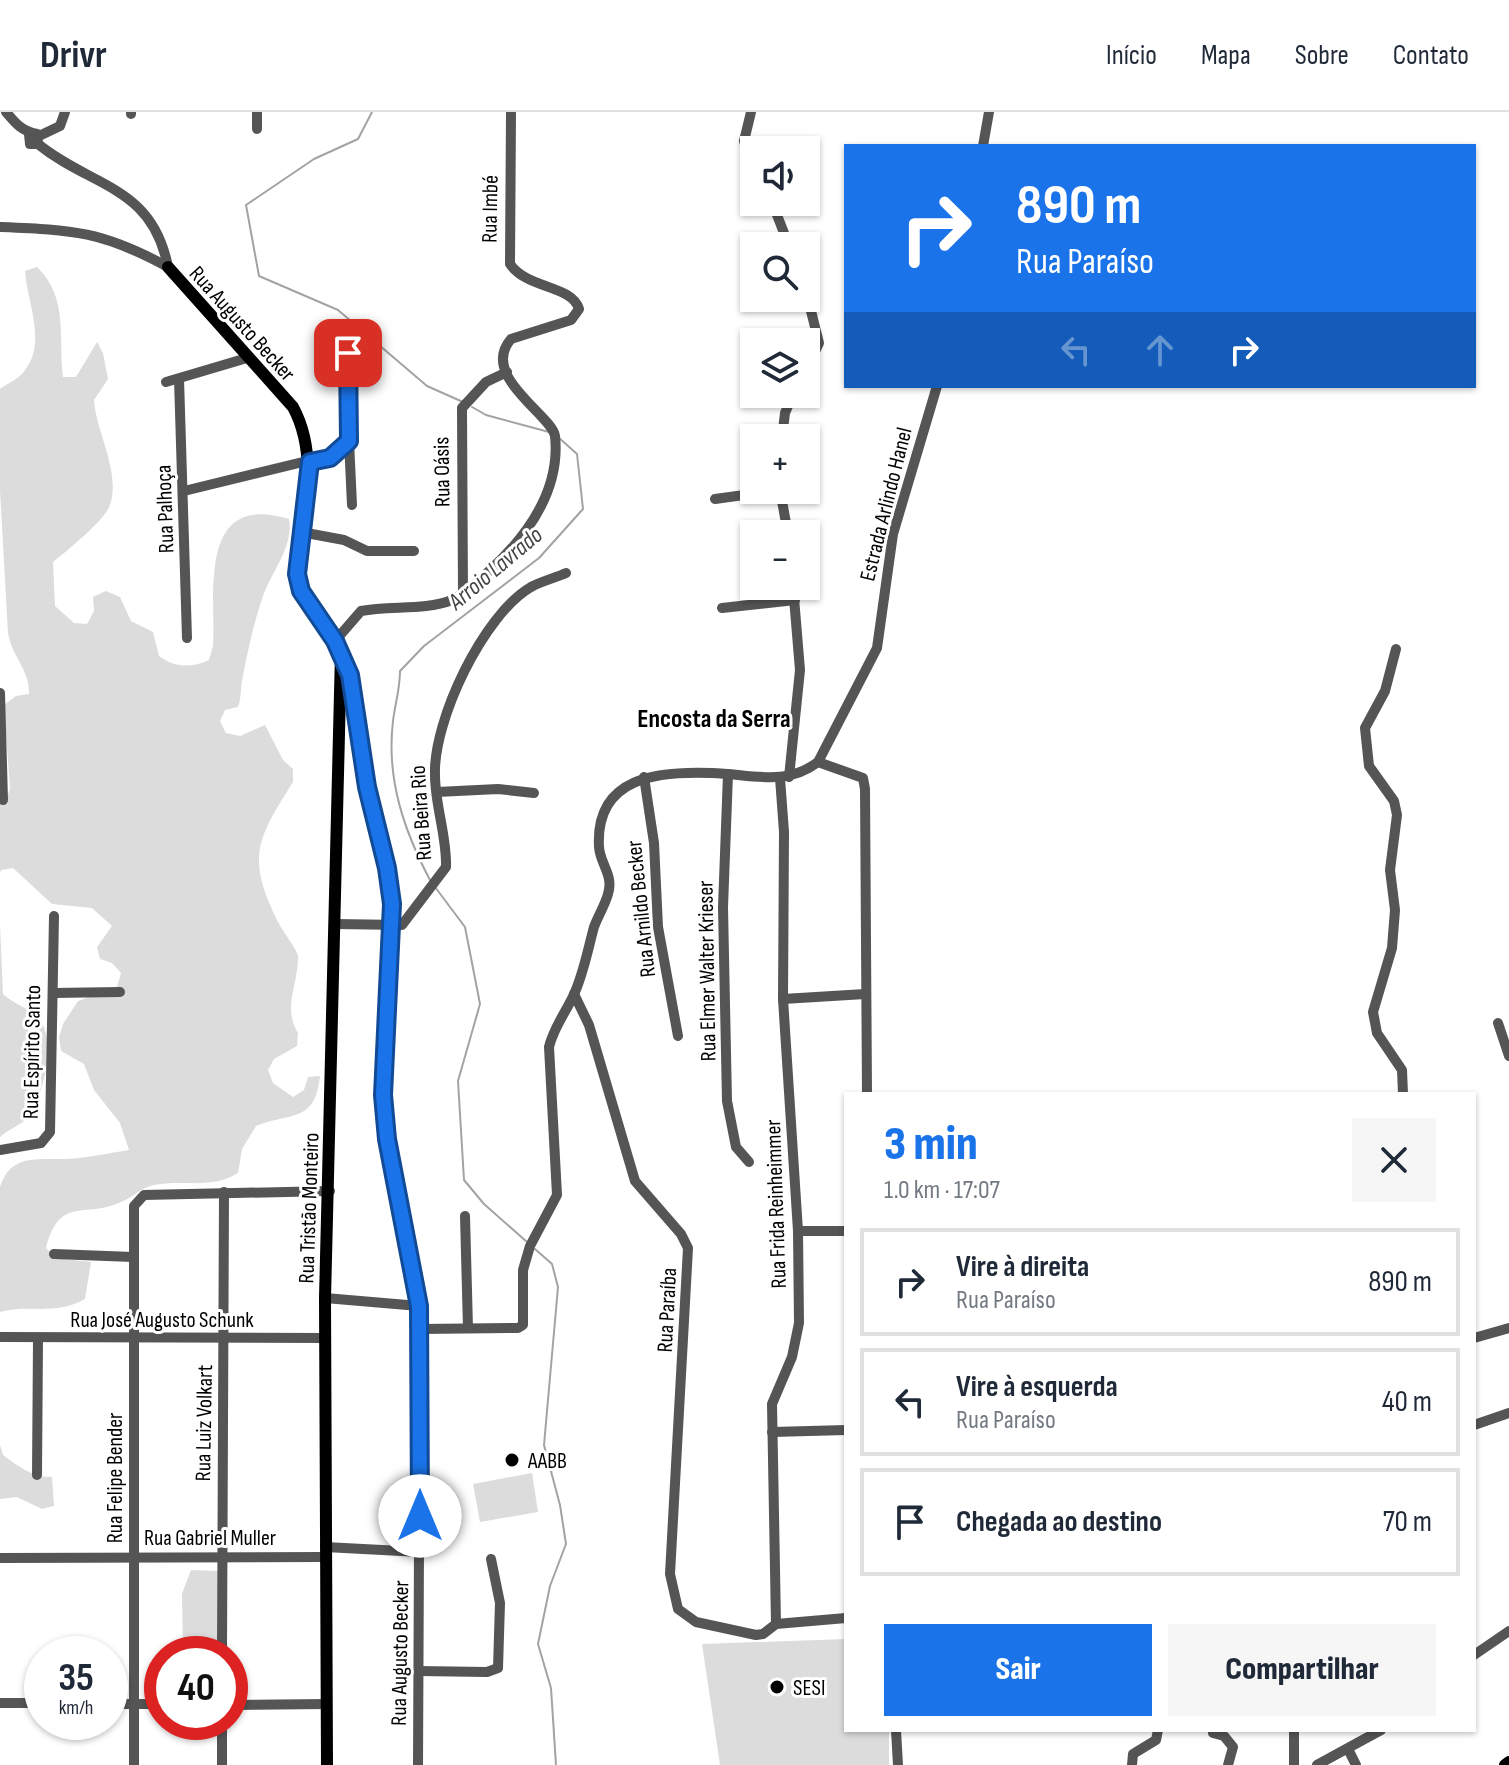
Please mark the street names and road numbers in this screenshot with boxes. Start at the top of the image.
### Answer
street label: Rua Imbé [476,175,505,243]
street label: Rua Augusto Becker [183,261,301,387]
street label: Estrada Arlindo Hanel [854,425,919,584]
street label: Rua Oásis [428,436,457,507]
street label: Rua Palhoça [150,464,181,554]
street label: Rua Beira Rio [405,764,438,861]
street label: Rua Arnildo Becker [621,839,662,979]
street label: Rua Elmer Walter Krieser [692,880,723,1062]
street label: Rua Espírito Santo [18,985,47,1119]
street label: Rua Frida Reinheimmer [760,1119,793,1289]
street label: Rua Tristão Monteiro [293,1132,326,1284]
street label: Rua Paraíba [652,1267,683,1353]
street label: Rua José Augusto Schunk [70,1307,254,1334]
street label: Rua Luiz Volkart [190,1364,219,1482]
street label: Rua Felipe Bender [102,1413,129,1543]
street label: Rua Gabriel Muller [144,1525,276,1552]
street label: Rua Augusto Becker [386,1580,415,1726]

